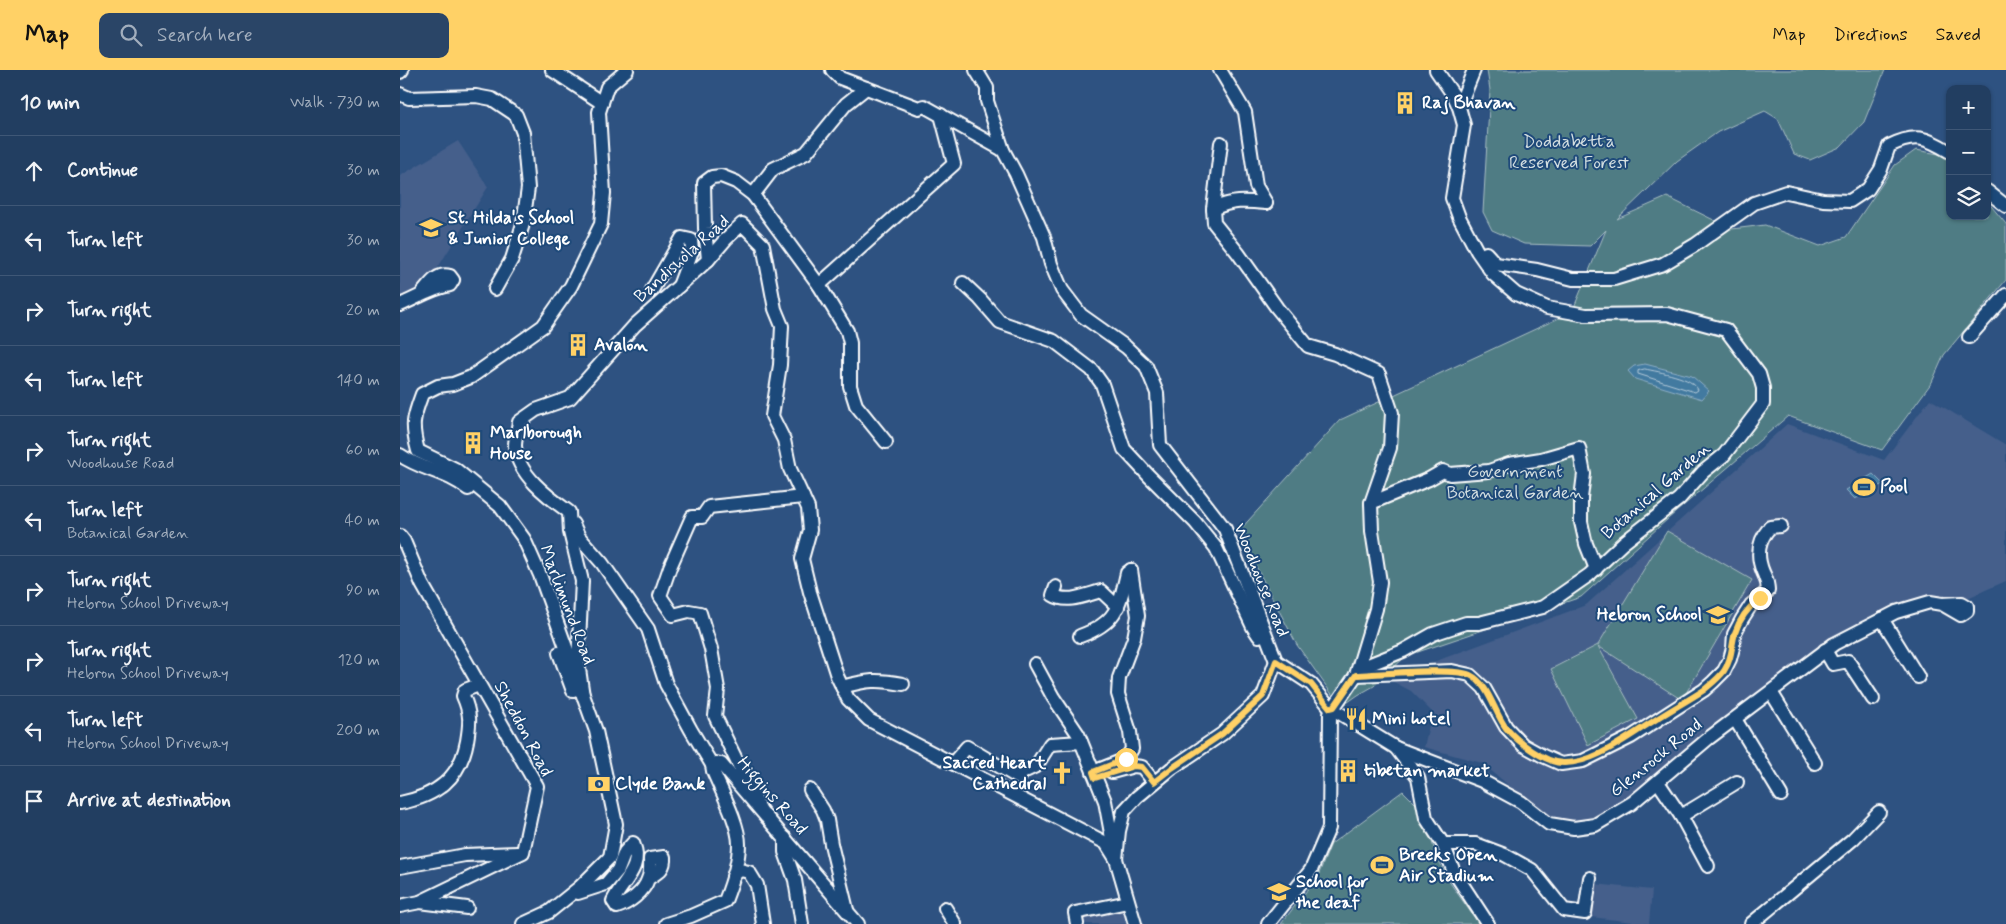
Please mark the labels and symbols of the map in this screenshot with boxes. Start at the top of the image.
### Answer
building icon: Raj Bhavan [1392,90,1418,116]
place label: Raj Bhavan [1422,91,1516,115]
park label: Doddabetta Reserved Forest [1509,130,1630,175]
place label: St. Hilda's School & Junior College [448,206,574,251]
street label: Bandishola Road [629,210,735,308]
school or university icon: St. Hilda's School & Junior College [418,215,444,241]
building icon: Avalon [565,332,591,358]
place label: Avalon [594,333,649,357]
place label: Marlborough House [490,421,582,466]
building icon: Marlborough House [460,430,486,456]
street label: Botanical Garden [1596,437,1716,545]
park label: Government Botanical Garden [1446,460,1584,505]
sports icon: Pool [1851,474,1877,500]
place label: Pool [1880,475,1908,499]
street label: Woodhouse Road [1227,520,1295,640]
street label: Marlimund Road [533,542,601,668]
route end [1749,587,1772,610]
school or university icon: Hebron School [1705,602,1731,628]
place label: Hebron School [1597,603,1702,627]
street label: Sheddon Road [488,677,558,781]
restaurant icon: Mini hotel [1343,706,1369,732]
place label: Mini hotel [1372,707,1451,731]
street label: Glenrock Road [1605,713,1707,803]
route start [1115,748,1138,771]
place label: Sacred Heart Cathedral [943,751,1046,796]
street label: Higgins Road [730,752,813,842]
building icon: tibetan market [1335,758,1361,784]
place label: tibetan market [1364,759,1490,783]
church icon: Sacred Heart Cathedral [1049,760,1075,786]
bank icon: Clyde Bank [586,771,612,797]
place label: Clyde Bank [615,772,705,796]
place label: Breeks Open Air Stadium [1399,843,1498,888]
sports icon: Breeks Open Air Stadium [1369,852,1395,878]
place label: School for the deaf [1295,870,1369,915]
school or university icon: School for the deaf [1266,879,1292,905]

